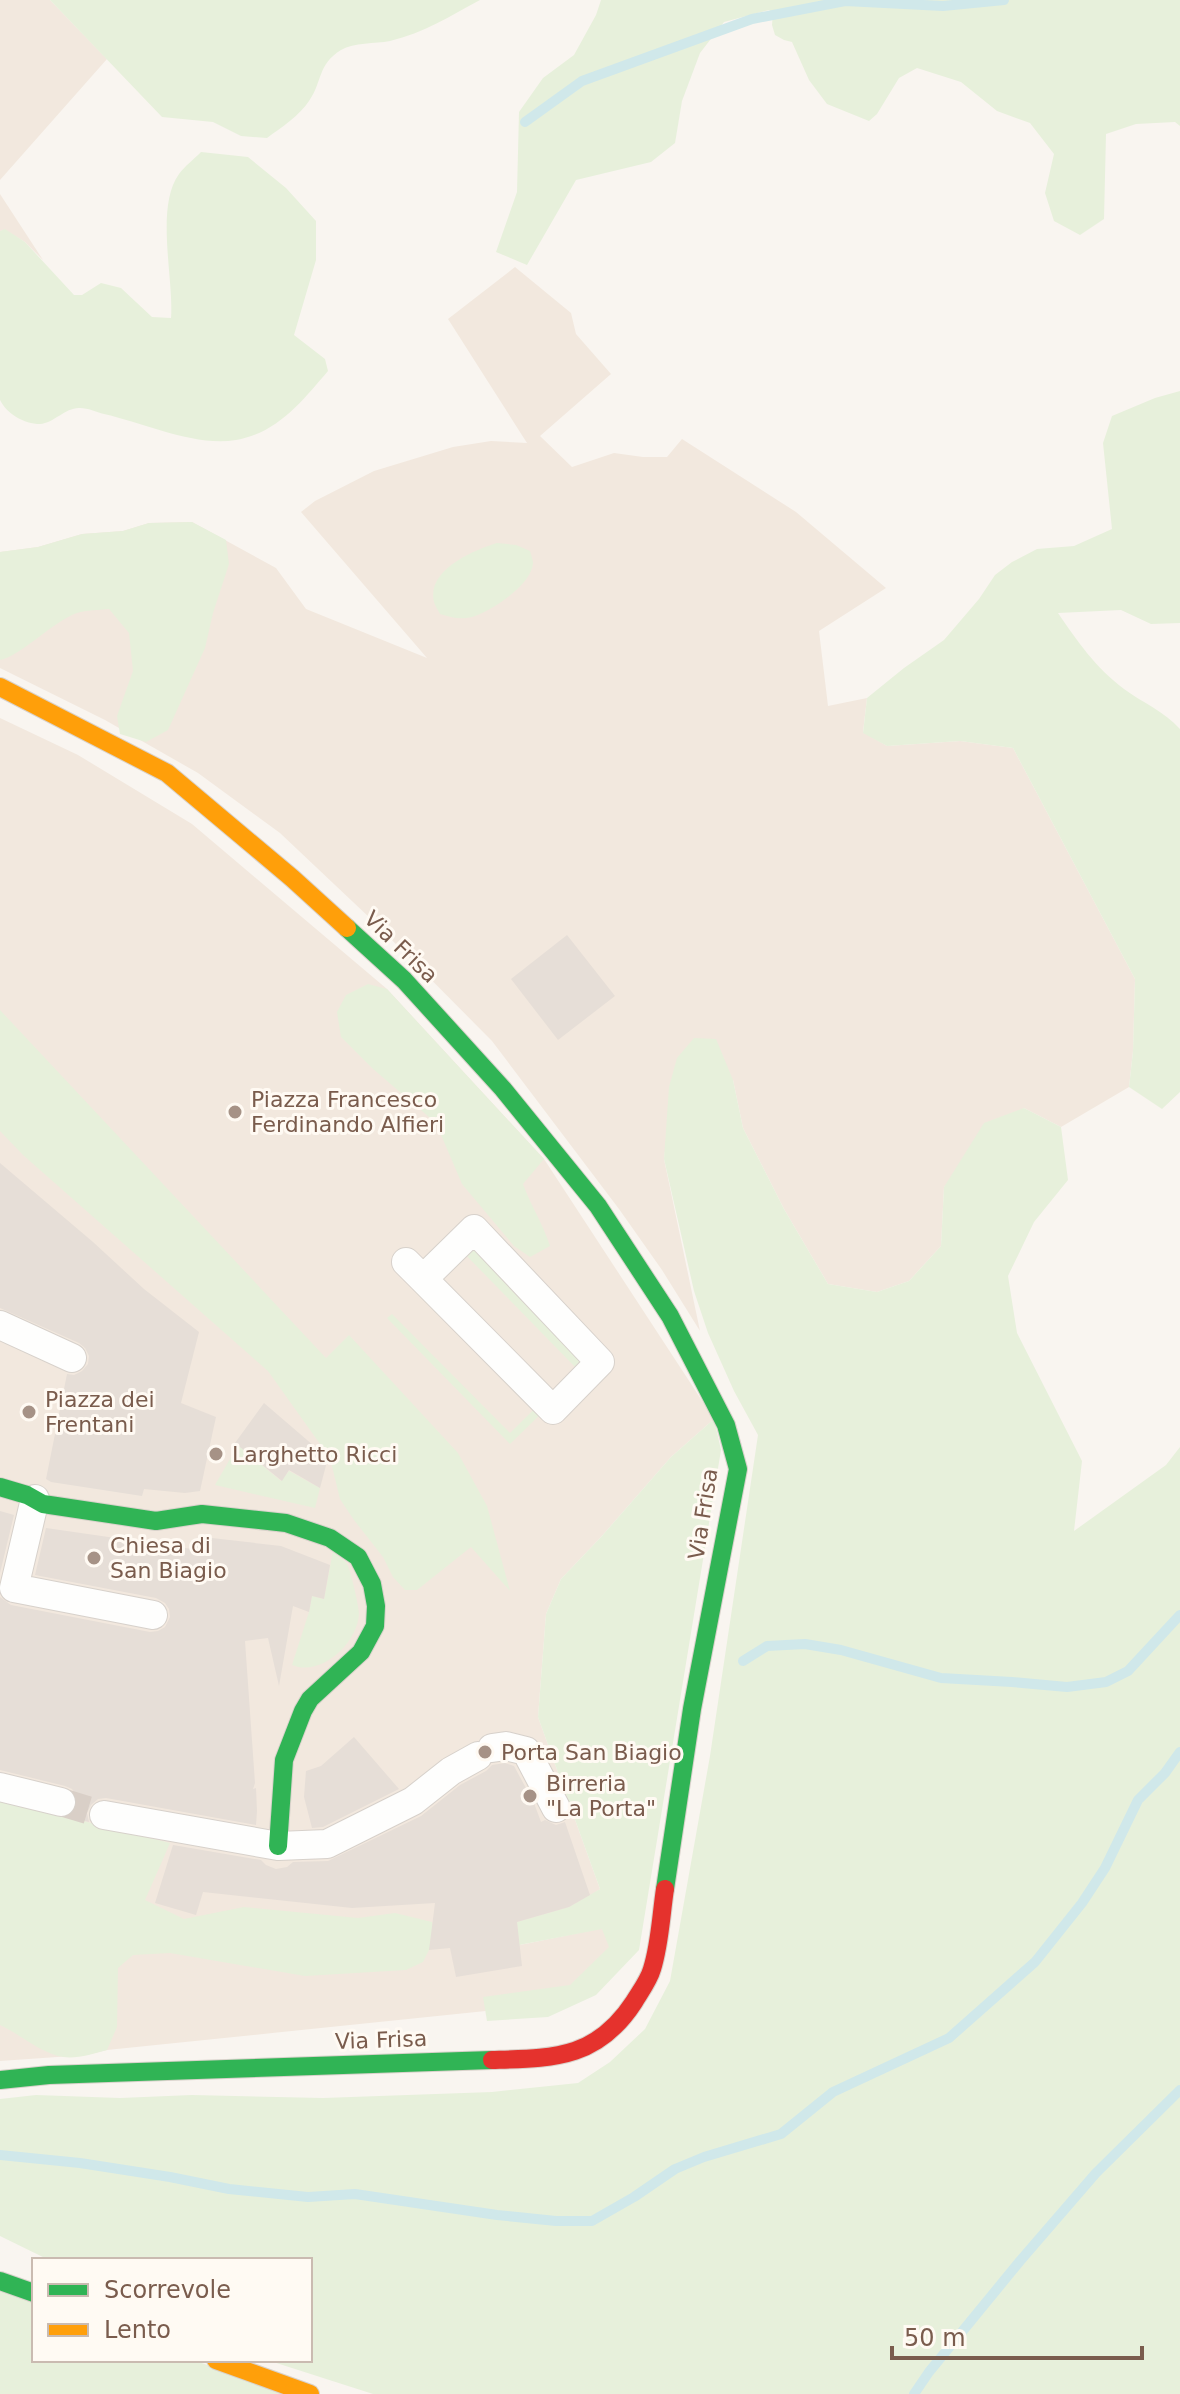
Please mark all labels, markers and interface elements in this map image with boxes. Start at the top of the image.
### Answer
street label: Via Frisa [359,906,443,988]
place label: Piazza Francesco Ferdinando Alfieri [251,1087,444,1137]
marker: Piazza Francesco Ferdinando Alfieri [226,1103,244,1121]
place label: Piazza dei Frentani [45,1387,155,1437]
marker: Piazza dei Frentani [20,1403,38,1421]
place label: Larghetto Ricci [232,1442,397,1467]
marker: Larghetto Ricci [207,1445,225,1463]
street label: Via Frisa [683,1466,723,1562]
place label: Chiesa di San Biagio [110,1533,227,1583]
marker: Chiesa di San Biagio [85,1549,103,1567]
place label: Porta San Biagio [501,1740,682,1765]
marker: Porta San Biagio [476,1743,494,1761]
place label: Birreria "La Porta" [546,1771,656,1821]
marker: Birreria "La Porta" [521,1787,539,1805]
street label: Via Frisa [334,2026,428,2054]
legend [32,2258,312,2362]
text: Scorrevole [104,2276,231,2304]
scale bar [892,2310,1142,2360]
text: Lento [104,2316,171,2344]
text: 50 m [904,2324,966,2352]

